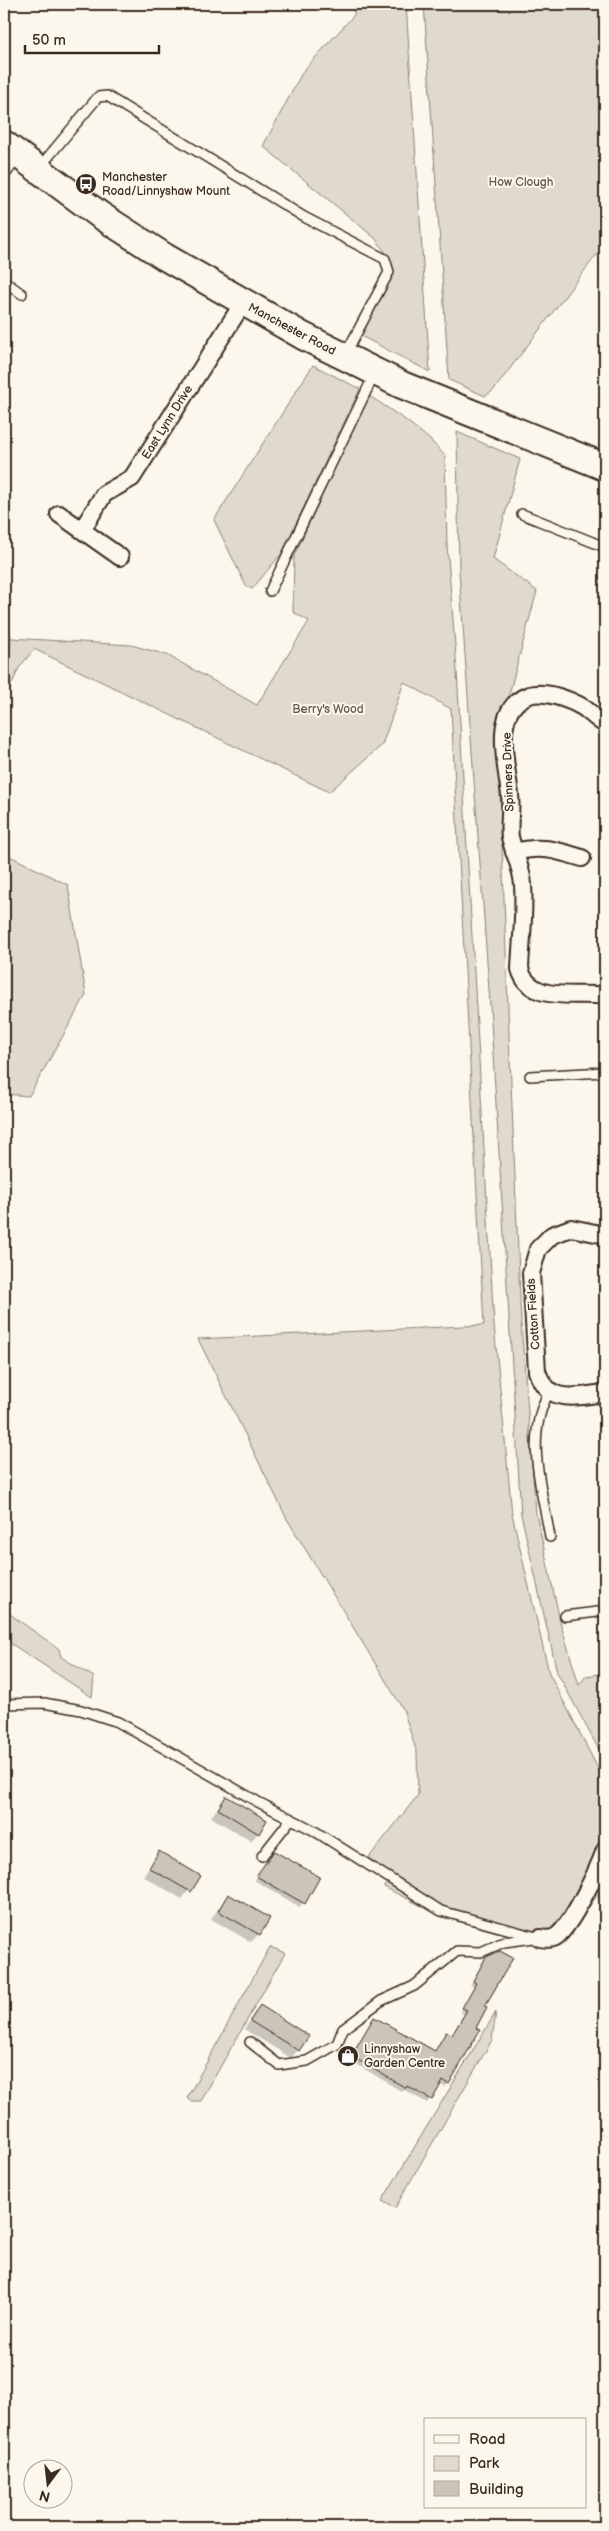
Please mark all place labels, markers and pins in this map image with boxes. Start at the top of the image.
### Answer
place label: Manchester Road/Linnyshaw Mount [102,170,230,199]
bus stop icon: Manchester Road/Linnyshaw Mount [74,172,98,196]
place label: Linnyshaw Garden Centre [364,2042,445,2071]
shop icon: Linnyshaw Garden Centre [336,2044,360,2068]

